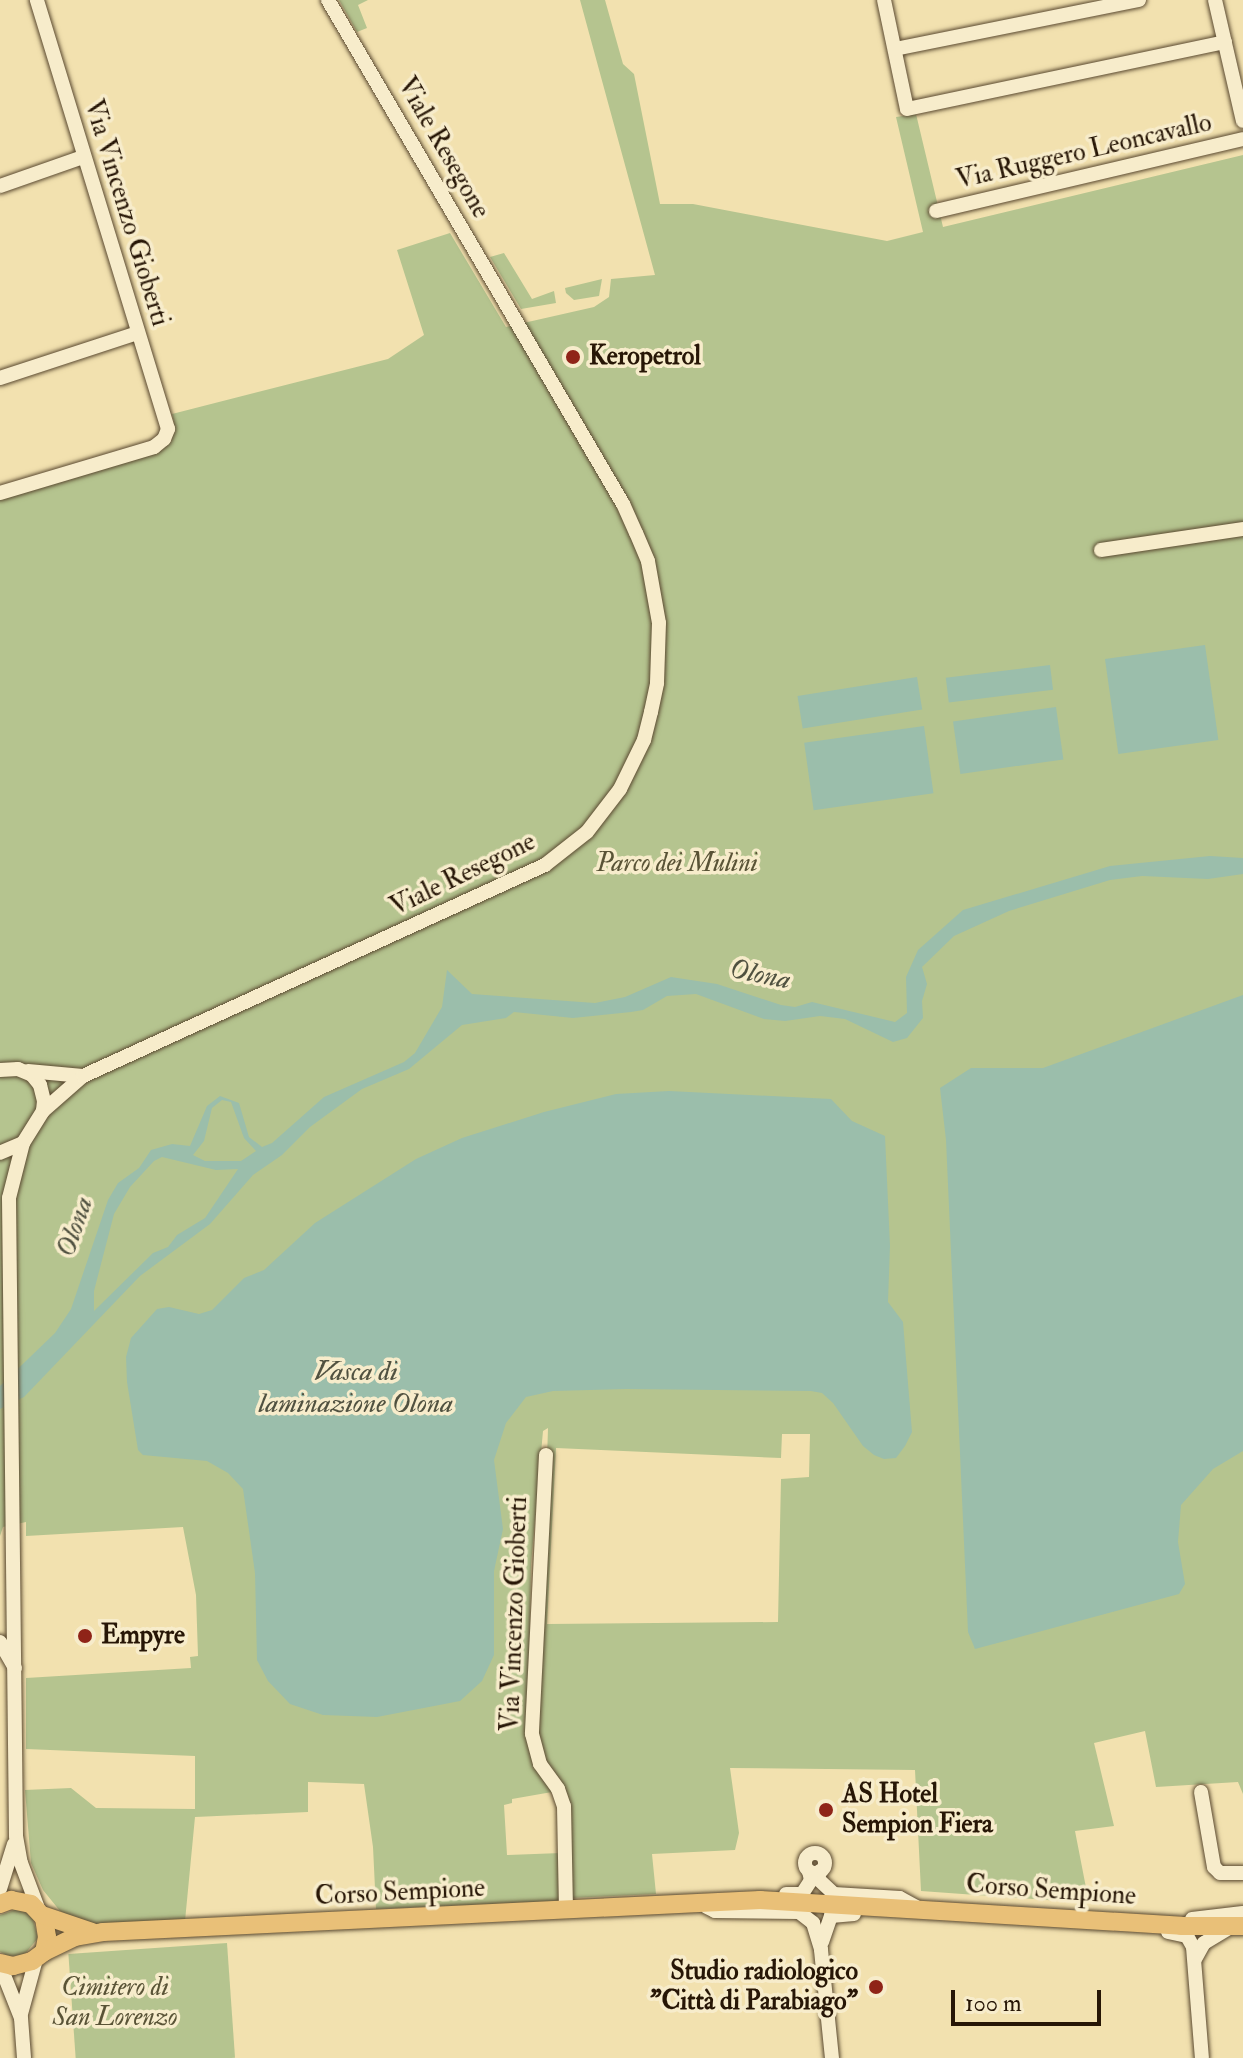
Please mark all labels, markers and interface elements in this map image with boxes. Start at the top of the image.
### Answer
street label: Viale Resegone [390,72,496,224]
street label: Via Vincenzo Gioberti [77,96,175,330]
street label: Via Ruggero Leoncavallo [953,107,1215,197]
place label: Keropetrol [589,341,701,373]
marker: Keropetrol [564,348,582,366]
street label: Viale Resegone [385,826,541,924]
park label: Parco dei Mulini [596,848,758,880]
water label: Olona [727,953,793,997]
water label: Olona [49,1192,101,1262]
water label: Vasca di laminazione Olona [259,1355,453,1421]
street label: Via Vincenzo Gioberti [495,1496,535,1732]
place label: Empyre [101,1620,185,1652]
marker: Empyre [76,1627,94,1645]
place label: AS Hotel Sempion Fiera [842,1779,993,1840]
marker: AS Hotel Sempion Fiera [817,1801,835,1819]
street label: Corso Sempione [965,1870,1137,1912]
street label: Corso Sempione [314,1873,486,1913]
place label: Studio radiologico "Città di Parabiago" [650,1956,858,2018]
park label: Cimitero di San Lorenzo [52,1972,178,2034]
scale bar [955,1974,1105,2024]
marker: Studio radiologico "Città di Parabiago" [865,1976,887,1998]
text: 100 m [965,1988,1022,2019]

